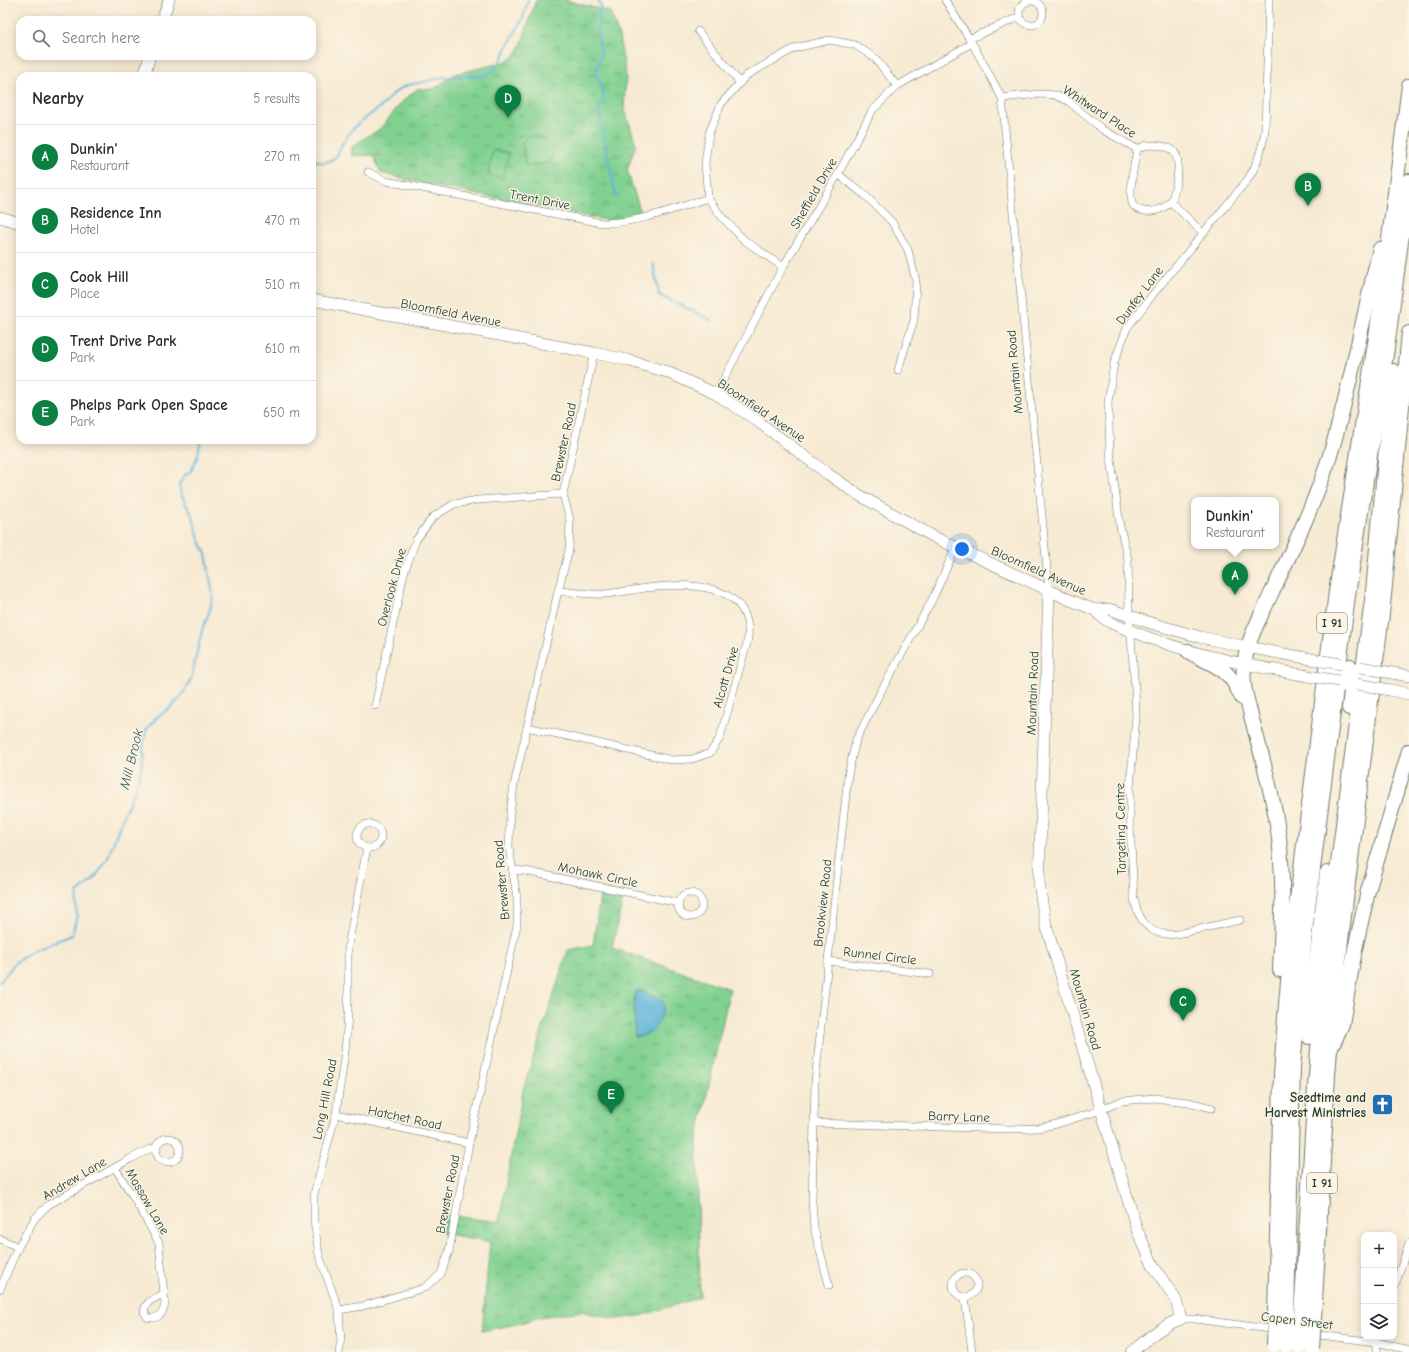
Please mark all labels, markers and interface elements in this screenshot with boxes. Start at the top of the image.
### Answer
search box [16,16,316,60]
icon: search [30,27,52,49]
text: Search here [62,29,140,47]
street label: Whitward Place [1060,82,1140,141]
pin: D [495,85,521,118]
text: Nearby [32,89,83,108]
text: 5 results [253,91,300,106]
text: Dunkin' [70,140,117,158]
text: A [41,149,49,164]
text: 270 m [264,149,300,164]
street label: Sheffield Drive [787,155,840,231]
text: Restaurant [70,158,129,173]
pin: B [1295,173,1321,206]
street label: Trent Drive [508,186,572,213]
text: Residence Inn [70,204,162,222]
text: B [41,213,49,228]
text: 470 m [265,213,300,228]
text: Hotel [70,222,99,237]
street label: Dunfey Lane [1113,263,1166,327]
text: Cook Hill [70,268,129,286]
text: C [41,277,49,292]
text: 510 m [265,277,300,292]
text: Place [70,286,100,301]
street label: Bloomfield Avenue [399,295,503,330]
street label: Mountain Road [1003,329,1026,415]
text: Trent Drive Park [70,332,176,350]
text: D [41,341,49,356]
text: 610 m [265,341,300,356]
text: Park [70,350,95,365]
street label: Bloomfield Avenue [715,376,809,445]
text: Phelps Park Open Space [70,396,228,414]
street label: Brewster Road [548,401,579,483]
text: E [41,405,49,420]
text: 650 m [263,405,300,420]
text: Park [70,414,95,429]
popup [1191,497,1279,549]
text: Dunkin' [1206,507,1253,525]
text: Restaurant [1206,525,1264,540]
your location [952,539,972,559]
street label: Bloomfield Avenue [989,543,1089,598]
street label: Overlook Drive [374,546,409,628]
pin: A [1222,562,1248,595]
road number: I 91 [1317,613,1347,633]
street label: Alcott Drive [710,644,742,710]
street label: Mountain Road [1024,651,1041,735]
water label: Mill Brook [116,727,147,792]
street label: Targeting Centre [1112,782,1129,875]
street label: Brewster Road [491,839,512,921]
street label: Brookview Road [810,858,835,948]
street label: Mohawk Circle [557,859,640,890]
street label: Runnel Circle [842,944,918,967]
street label: Mountain Road [1067,967,1104,1052]
pin: C [1170,988,1196,1021]
street label: Long Hill Road [309,1057,340,1141]
pin: E [598,1081,624,1114]
place label: Seedtime and Harvest Ministries [1265,1090,1366,1120]
church icon: Seedtime and Harvest Ministries [1369,1091,1395,1117]
street label: Hatchet Road [366,1102,443,1133]
street label: Barry Lane [928,1108,991,1125]
street label: Andrew Lane [40,1153,109,1203]
street label: Brewster Road [432,1153,462,1235]
street label: Massow Lane [123,1165,173,1237]
road number: I 91 [1307,1173,1337,1193]
map controls [1361,1232,1397,1340]
button: + [1361,1232,1397,1268]
button: − [1361,1268,1397,1304]
button: layers [1361,1304,1397,1340]
street label: Capen Street [1260,1309,1335,1332]

